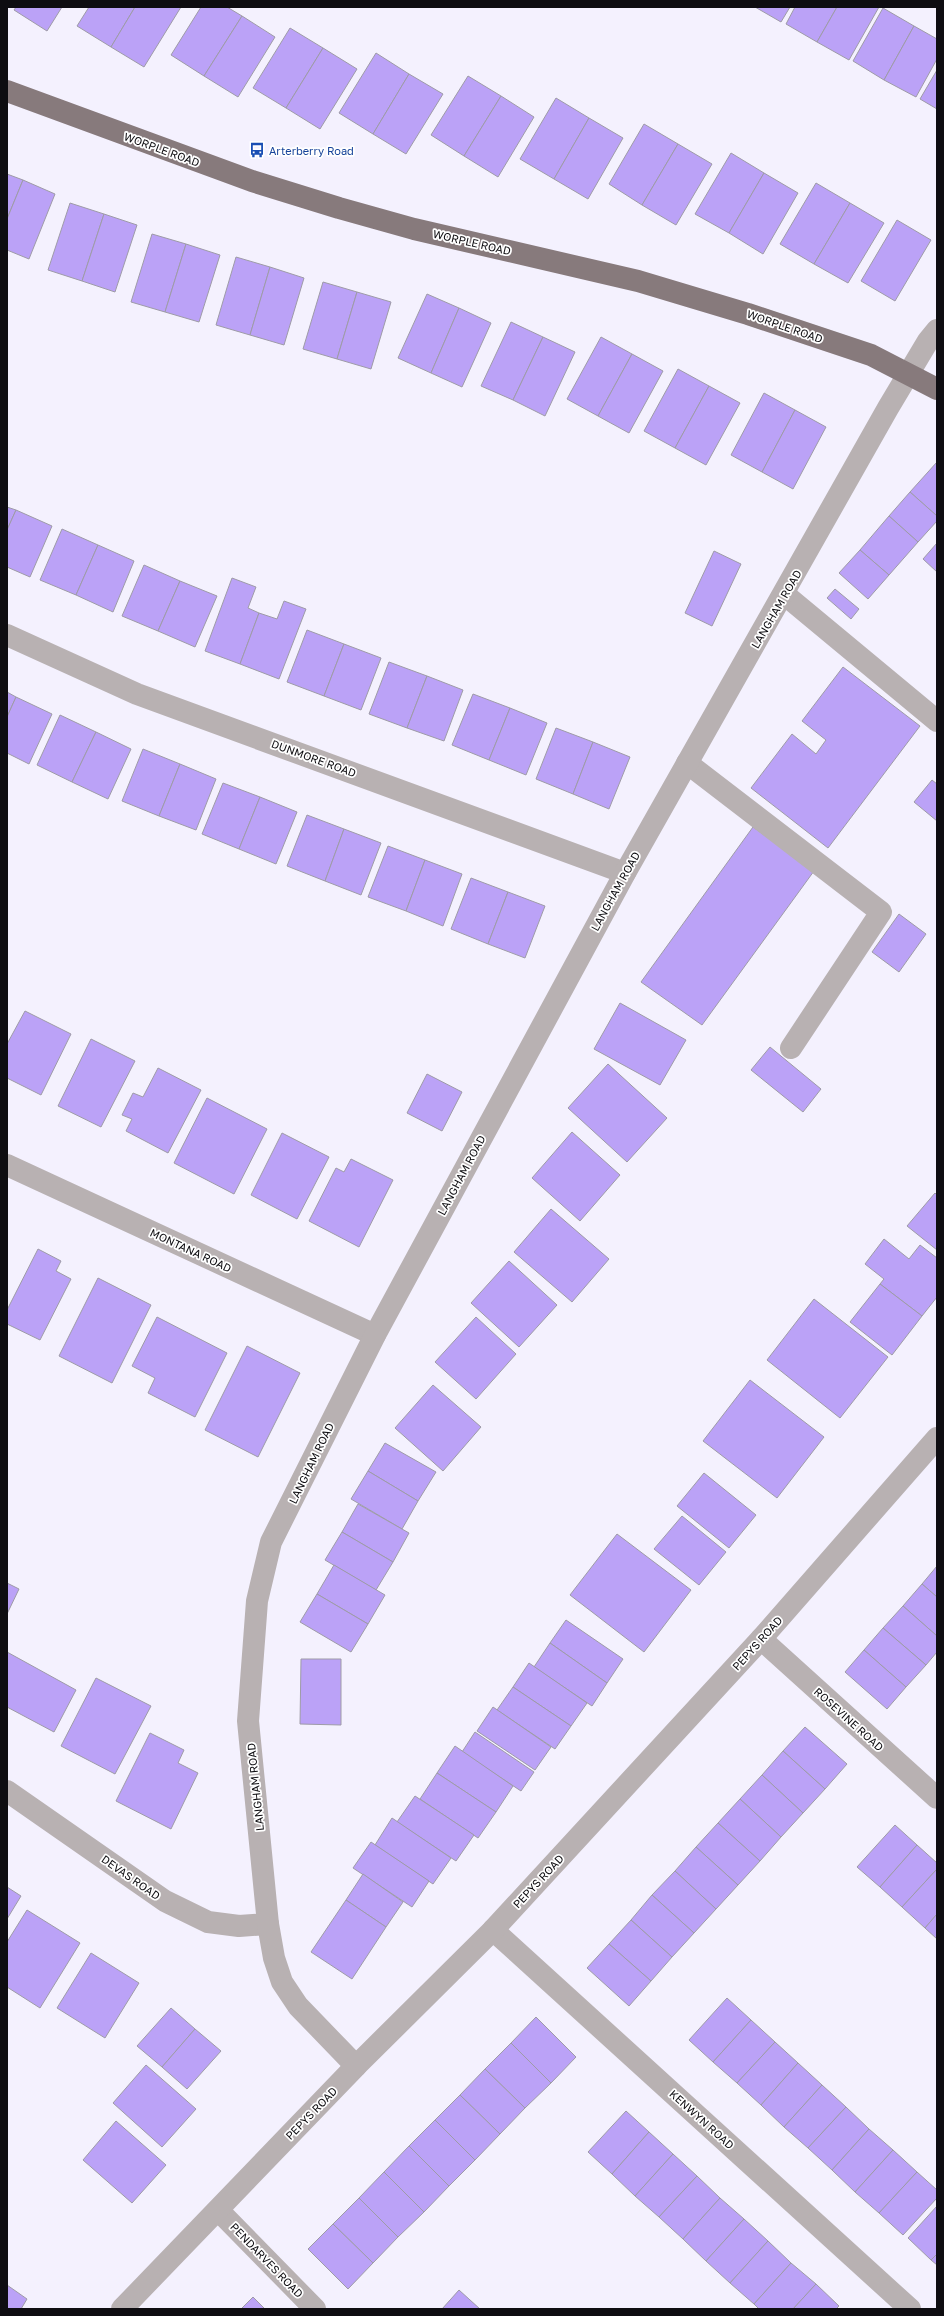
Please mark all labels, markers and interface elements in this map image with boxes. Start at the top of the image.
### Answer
street label: WORPLE ROAD [122,129,202,169]
bus stop icon: Arterberry Road [248,141,266,159]
place label: Arterberry Road [269,144,354,157]
street label: WORPLE ROAD [432,227,512,257]
street label: WORPLE ROAD [745,307,825,345]
street label: LANGHAM ROAD [748,567,804,651]
street label: DUNMORE ROAD [270,737,358,779]
street label: LANGHAM ROAD [588,849,642,933]
street label: LANGHAM ROAD [434,1133,488,1217]
street label: MONTANA ROAD [148,1225,234,1275]
street label: LANGHAM ROAD [286,1420,336,1506]
street label: PEPYS ROAD [729,1613,785,1673]
street label: ROSEVINE ROAD [812,1685,886,1754]
street label: LANGHAM ROAD [244,1742,266,1832]
street label: PEPYS ROAD [510,1851,566,1910]
street label: DEVAS ROAD [99,1852,163,1902]
street label: PEPYS ROAD [283,2084,340,2142]
street label: KENWYN ROAD [667,2087,737,2151]
street label: PENDARVES ROAD [228,2220,306,2300]

